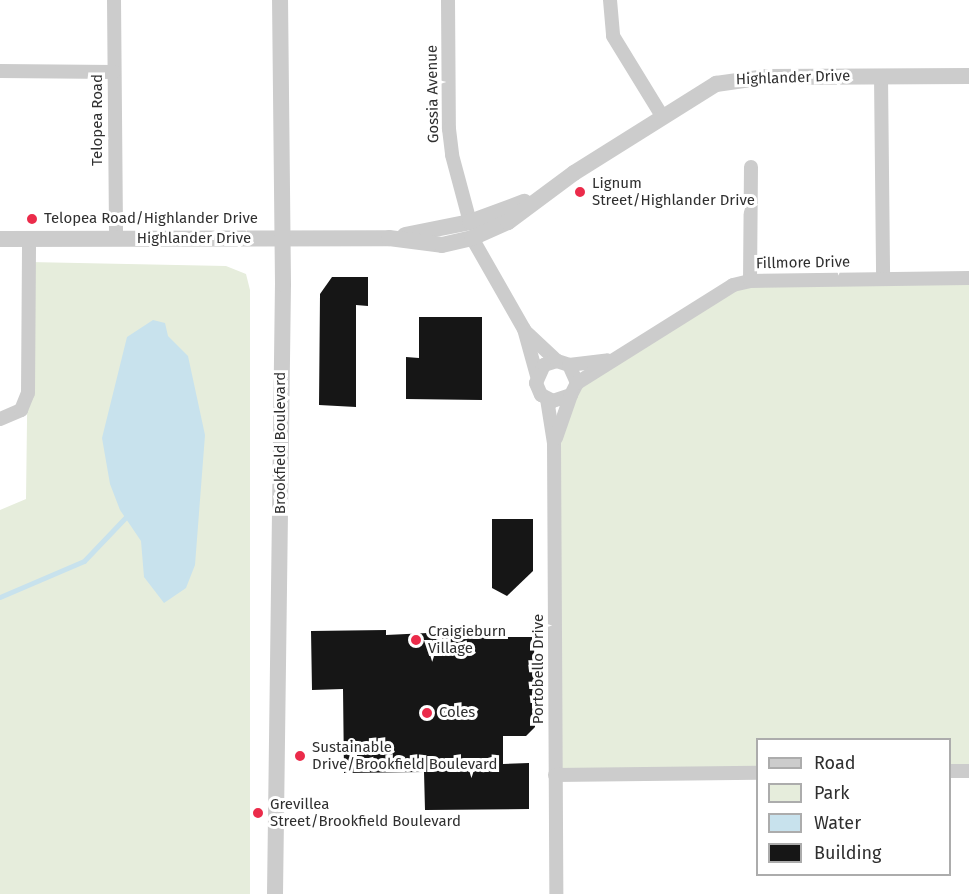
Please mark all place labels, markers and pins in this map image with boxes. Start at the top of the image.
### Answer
place label: Lignum Street/Highlander Drive [592,174,755,209]
marker: Lignum Street/Highlander Drive [573,185,587,199]
place label: Telopea Road/Highlander Drive [44,210,258,228]
marker: Telopea Road/Highlander Drive [25,212,39,226]
place label: Craigieburn Village [428,622,506,657]
marker: Craigieburn Village [409,633,423,647]
place label: Coles [439,704,475,722]
marker: Coles [420,706,434,720]
place label: Sustainable Drive/Brookfield Boulevard [312,738,497,773]
marker: Sustainable Drive/Brookfield Boulevard [293,749,307,763]
place label: Grevillea Street/Brookfield Boulevard [270,795,461,830]
marker: Grevillea Street/Brookfield Boulevard [251,806,265,820]

